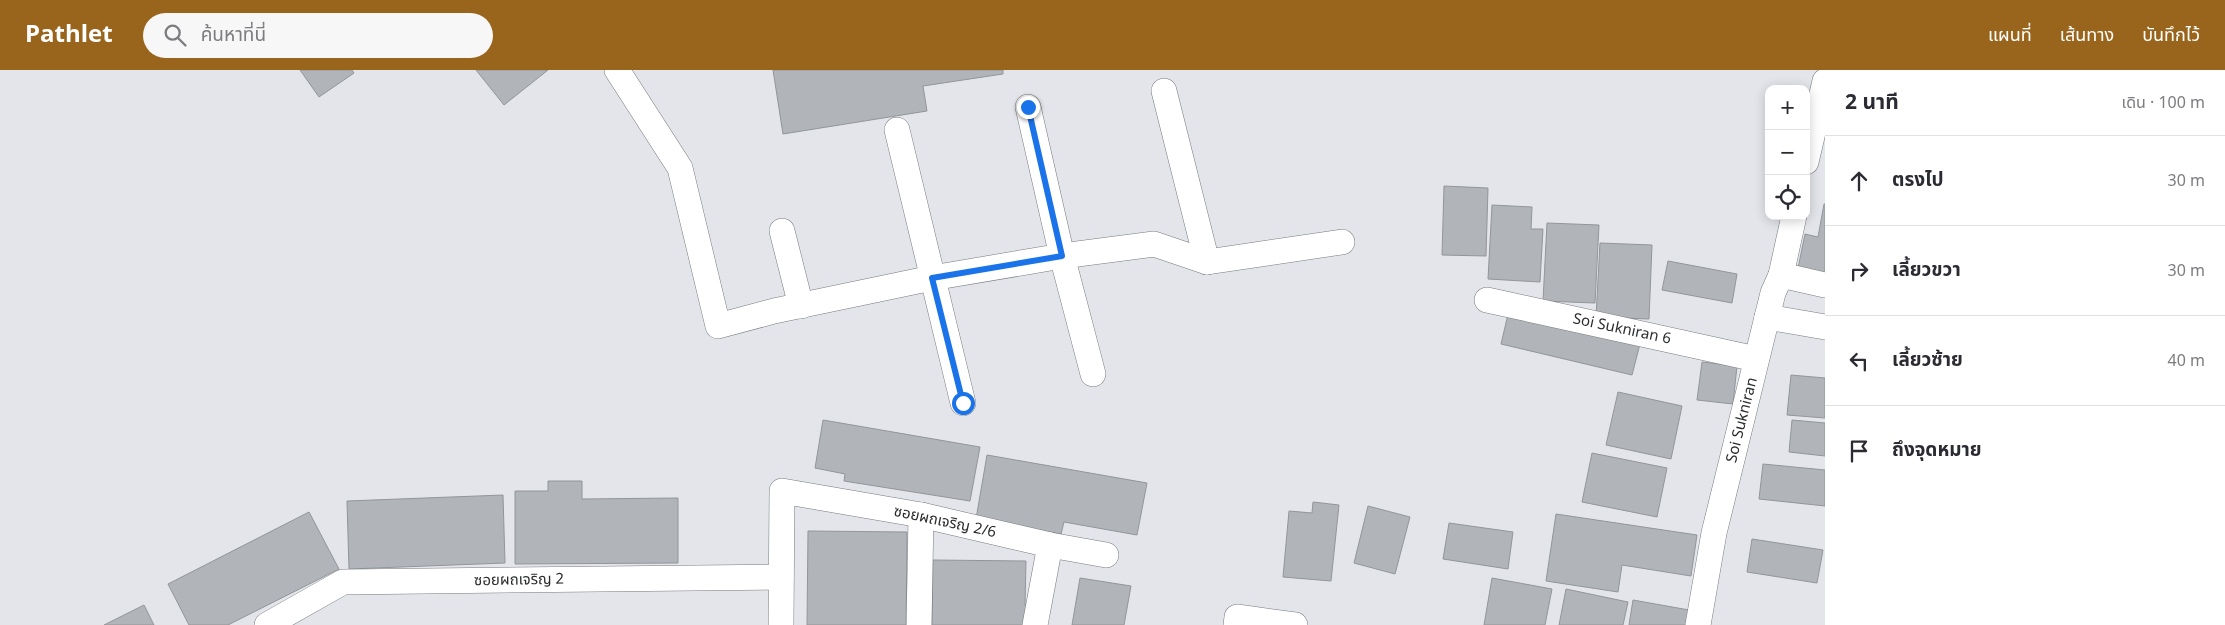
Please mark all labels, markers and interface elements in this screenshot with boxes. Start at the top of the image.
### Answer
search box [143,13,493,58]
text: Pathlet [25,17,113,53]
icon: search [161,21,189,49]
text: ค้นหาที่นี่ [201,21,266,50]
text: แผนที่ [1988,22,2032,49]
text: เส้นทาง [2060,22,2114,49]
text: บันทึกไว้ [2142,22,2200,49]
map controls [1765,85,1810,220]
button: + [1765,85,1810,130]
text: 2 นาที [1845,87,1899,118]
text: เดิน · 100 m [2122,91,2205,115]
route end [1017,96,1040,119]
button: − [1765,130,1810,175]
text: ตรงไป [1892,166,1944,195]
icon: ahead [1845,167,1873,195]
text: 30 m [2168,169,2205,193]
button: locate [1765,175,1810,220]
text: เลี้ยวขวา [1892,256,1961,285]
icon: right [1845,257,1873,285]
text: 30 m [2168,259,2205,283]
street label: Soi Sukniran 6 [1571,307,1673,351]
text: เลี้ยวซ้าย [1892,346,1963,375]
icon: left [1845,347,1873,375]
text: 40 m [2168,349,2205,373]
street label: Soi Sukniran [1720,375,1764,465]
route start [952,392,975,415]
text: ถึงจุดหมาย [1892,436,1982,465]
icon: arrive [1845,437,1873,465]
street label: ซอยผถเจริญ 2/6 [892,500,998,544]
street label: ซอยผถเจริญ 2 [474,568,564,592]

